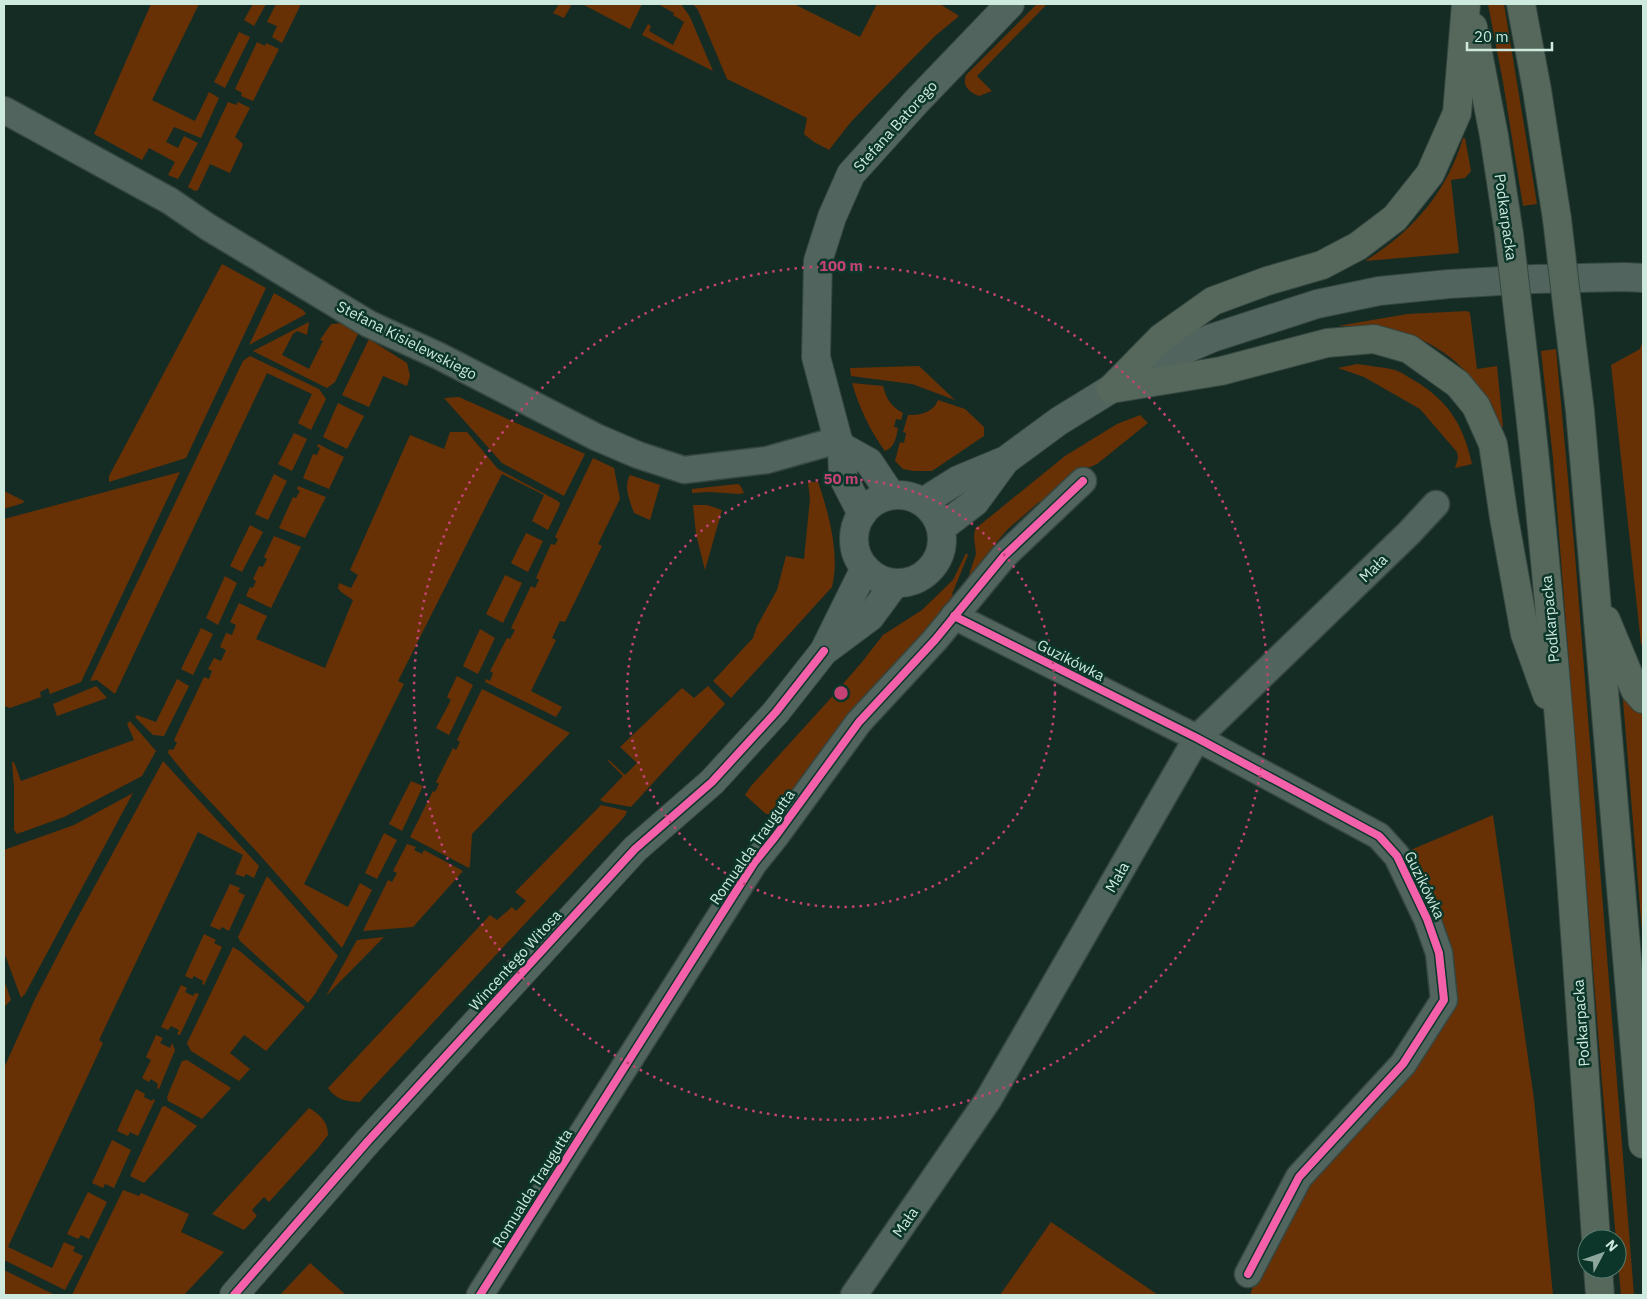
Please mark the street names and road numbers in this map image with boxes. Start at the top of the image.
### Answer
street label: Stefana Batorego [849,76,941,176]
street label: Podkarpacka [1491,172,1521,262]
street label: Stefana Kisielewskiego [334,296,480,384]
street label: Mała [1355,550,1391,586]
street label: Podkarpacka [1537,575,1563,663]
street label: Guzikówka [1034,635,1108,685]
street label: Romualda Traugutta [705,786,799,908]
street label: Guzikówka [1400,848,1450,922]
street label: Mała [1101,858,1133,896]
street label: Wincentego Witosa [465,906,565,1014]
street label: Podkarpacka [1568,979,1594,1067]
street label: Romualda Traugutta [488,1125,576,1251]
street label: Mała [888,1203,922,1241]

